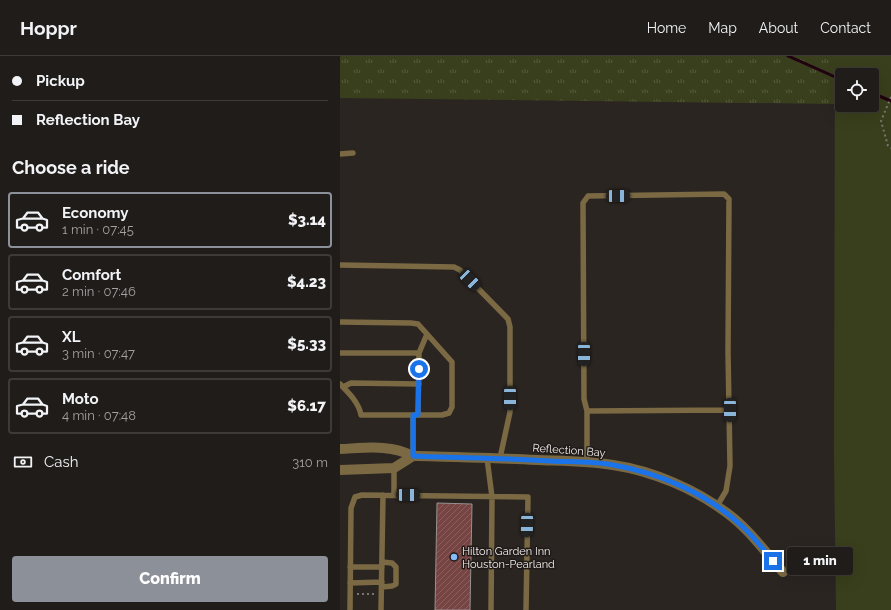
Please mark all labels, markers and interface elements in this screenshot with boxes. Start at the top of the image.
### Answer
text: Hoppr [20,17,77,39]
text: Home [647,20,686,36]
text: Map [708,20,737,36]
text: About [759,20,798,36]
text: Contact [820,20,871,36]
map controls [835,68,879,112]
button: locate [835,68,879,112]
text: Pickup [36,72,85,90]
text: Reflection Bay [36,111,140,129]
text: Choose a ride [12,157,130,178]
car [606,190,630,202]
icon: car [14,202,50,238]
text: Economy [62,204,129,222]
text: $3.14 [288,211,326,229]
text: 1 min · 07:45 [62,222,134,237]
icon: car [14,264,50,300]
text: Comfort [62,266,121,284]
car [457,267,483,293]
text: $4.23 [287,273,326,291]
text: 2 min · 07:46 [62,284,136,299]
icon: car [14,326,50,362]
text: XL [62,328,80,346]
text: $5.33 [287,335,326,353]
car [578,342,590,366]
text: 3 min · 07:47 [62,346,135,361]
route start [410,360,428,378]
car [504,386,516,410]
icon: car [14,388,50,424]
text: Moto [62,390,99,408]
text: $6.17 [287,397,326,415]
car [724,398,736,422]
text: 4 min · 07:48 [62,408,136,423]
street label: Reflection Bay [532,441,606,460]
icon: cash [12,451,34,473]
text: Cash [44,453,78,471]
text: 310 m [292,455,328,470]
car [396,489,420,501]
car [521,513,533,537]
place label: Hilton Garden Inn Houston-Pearland [462,545,555,571]
callout: 1 min [787,547,853,575]
marker: Hilton Garden Inn Houston-Pearland [449,552,459,562]
route end [764,552,782,570]
text: 1 min [803,553,837,568]
button: Confirm [12,556,328,602]

